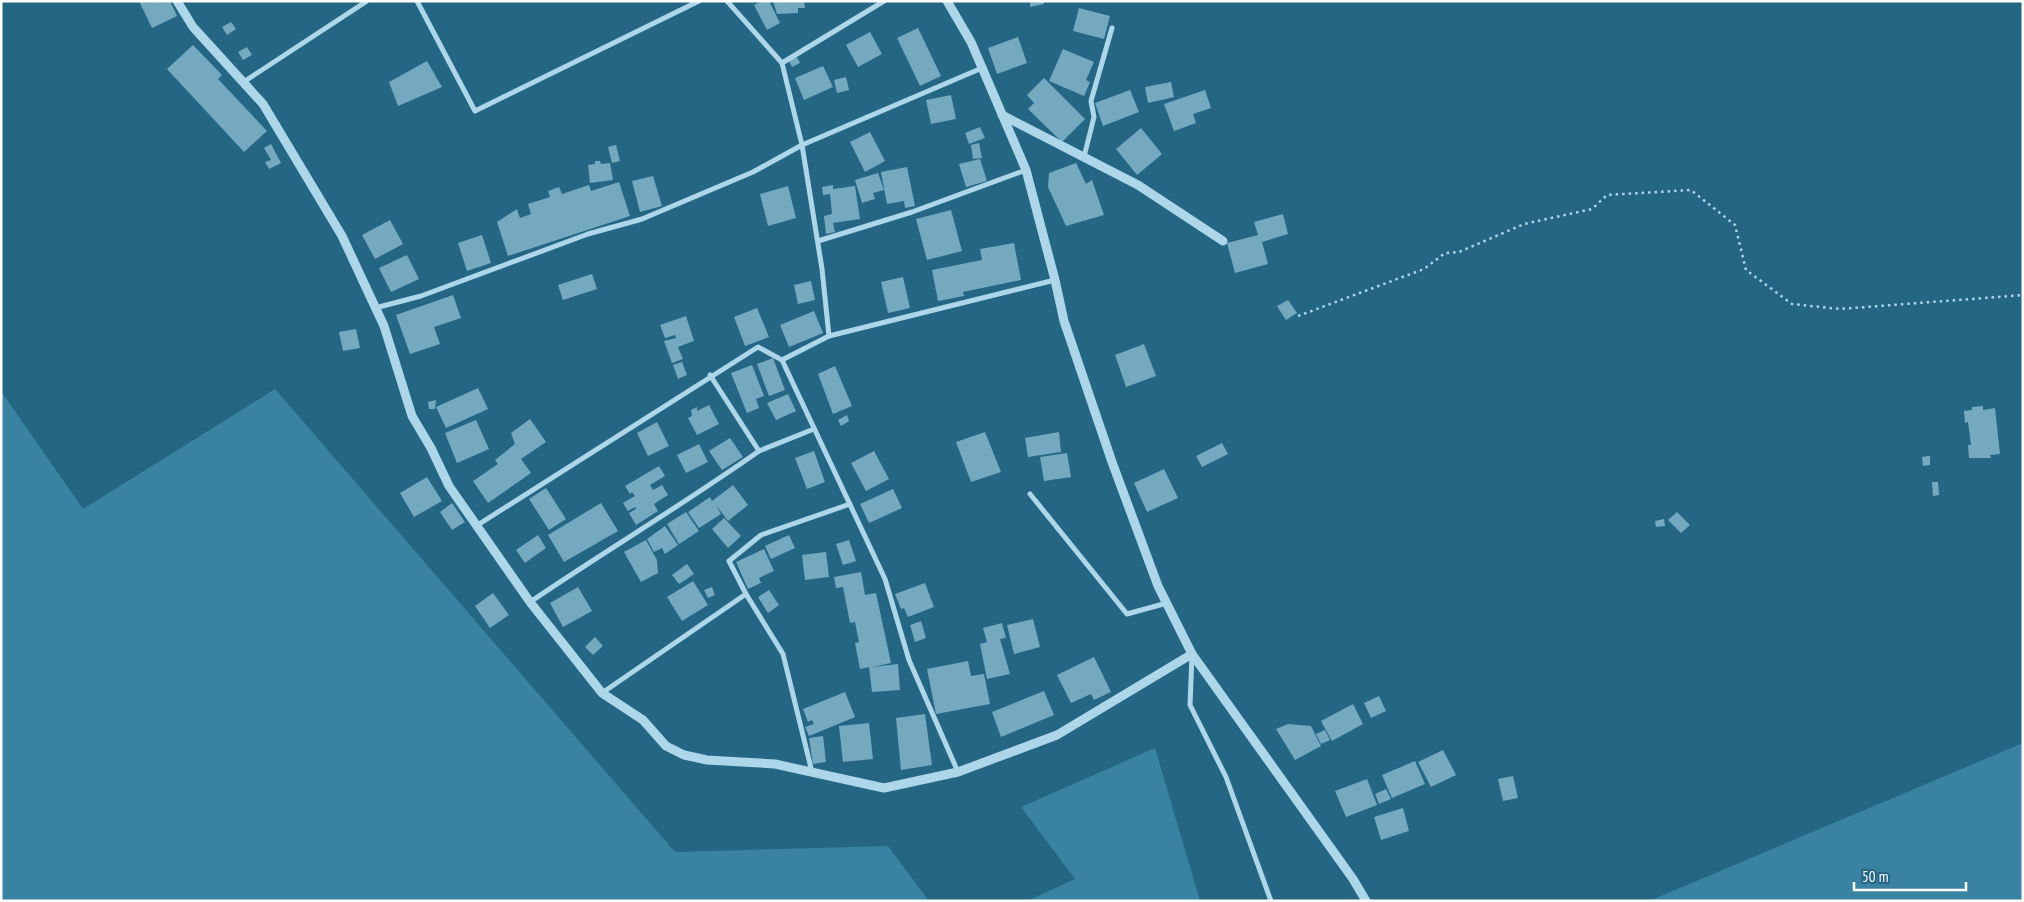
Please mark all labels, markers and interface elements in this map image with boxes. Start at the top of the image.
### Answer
scale bar [1854,860,1966,892]
text: 50 m [1862,867,1888,886]

